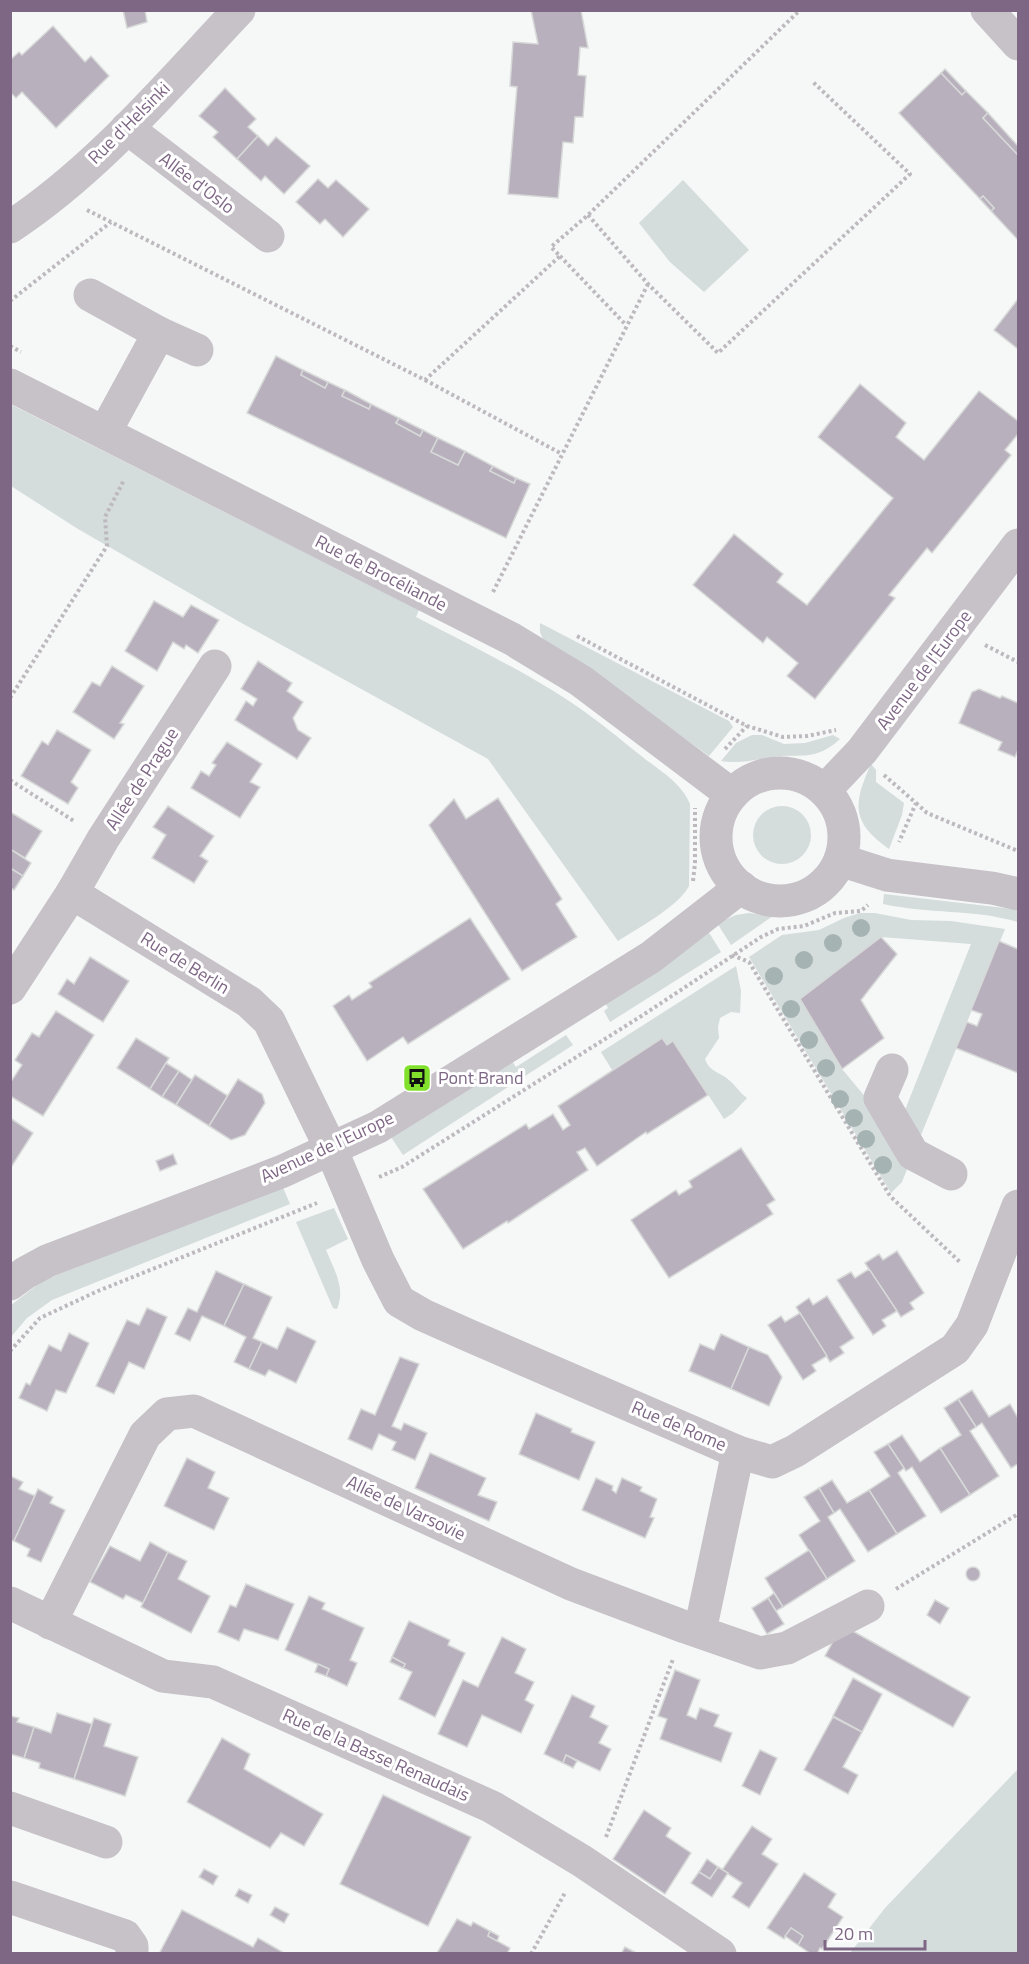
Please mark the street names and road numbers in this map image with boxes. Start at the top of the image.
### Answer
street label: Rue d'Helsinki [81,75,176,170]
street label: Allée d'Oslo [154,145,241,220]
street label: Rue de Brocéliande [310,528,452,618]
street label: Avenue de l'Europe [869,604,978,735]
street label: Allée de Prague [98,722,185,835]
street label: Rue de Berlin [136,925,235,1001]
street label: Avenue de l'Europe [256,1104,398,1189]
street label: Rue de Rome [628,1393,731,1458]
street label: Allée de Varsovie [342,1468,470,1547]
street label: Rue de la Basse Renaudais [278,1701,474,1808]

